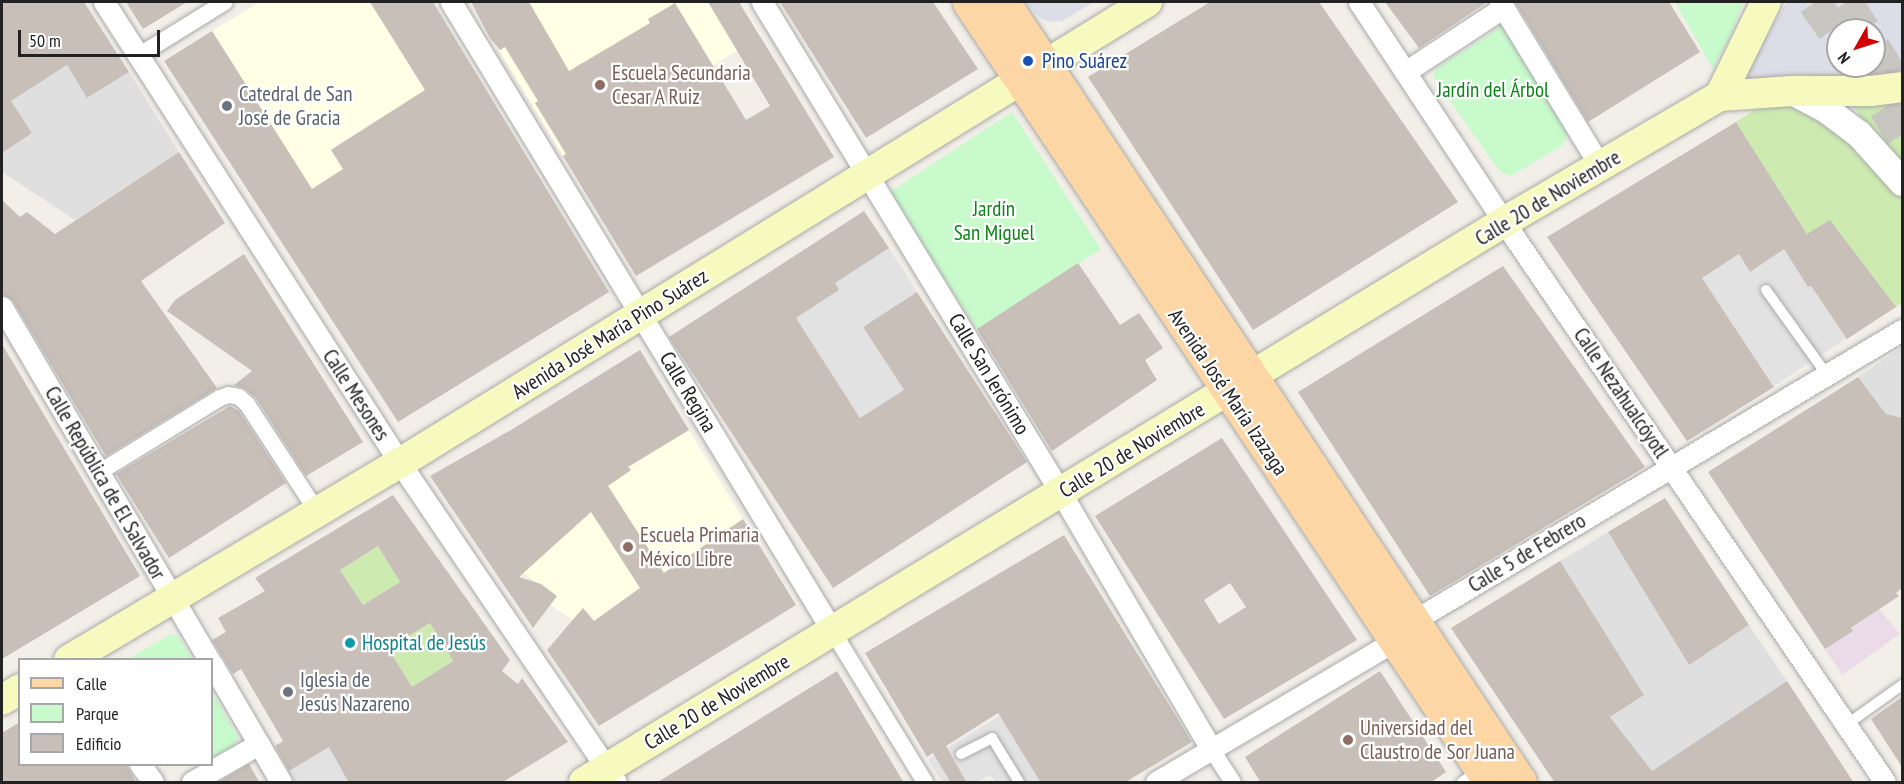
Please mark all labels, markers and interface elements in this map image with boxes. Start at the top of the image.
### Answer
scale bar [21,18,164,56]
north arrow [1826,18,1886,78]
text: 50 m [29,29,61,52]
place label: Pino Suárez [1042,48,1127,74]
text: N [1833,48,1854,68]
marker: Pino Suárez [1019,52,1037,70]
place label: Escuela Secundaria Cesar A Ruiz [612,60,751,110]
park label: Jardín del Árbol [1437,77,1549,103]
marker: Escuela Secundaria Cesar A Ruiz [593,78,607,92]
place label: Catedral de San José de Gracia [239,81,352,131]
marker: Catedral de San José de Gracia [220,99,234,113]
street label: Calle 20 de Noviembre [1471,145,1625,251]
park label: Jardín San Miguel [954,196,1034,246]
street label: Avenida José María Pino Suárez [507,263,713,405]
street label: Avenida José María Izazaga [1163,304,1293,480]
street label: Calle San Jerónimo [943,309,1035,439]
street label: Calle Nezahualcóyotl [1568,323,1674,463]
street label: Calle Mesones [317,345,395,445]
street label: Calle Regina [654,347,722,437]
street label: Calle República de El Salvador [39,382,171,584]
street label: Calle 20 de Noviembre [1055,397,1209,503]
street label: Calle 5 de Febrero [1464,508,1590,598]
place label: Escuela Primaria México Libre [640,522,759,572]
marker: Escuela Primaria México Libre [621,540,635,554]
place label: Hospital de Jesús [362,630,486,656]
marker: Hospital de Jesús [343,636,357,650]
street label: Calle 20 de Noviembre [640,649,794,755]
legend [18,658,213,766]
place label: Iglesia de Jesús Nazareno [300,667,410,717]
text: Calle [76,672,107,695]
marker: Iglesia de Jesús Nazareno [281,685,295,699]
text: Parque [76,702,119,725]
place label: Universidad del Claustro de Sor Juana [1360,715,1515,765]
text: Edificio [76,732,121,755]
marker: Universidad del Claustro de Sor Juana [1341,733,1355,747]

